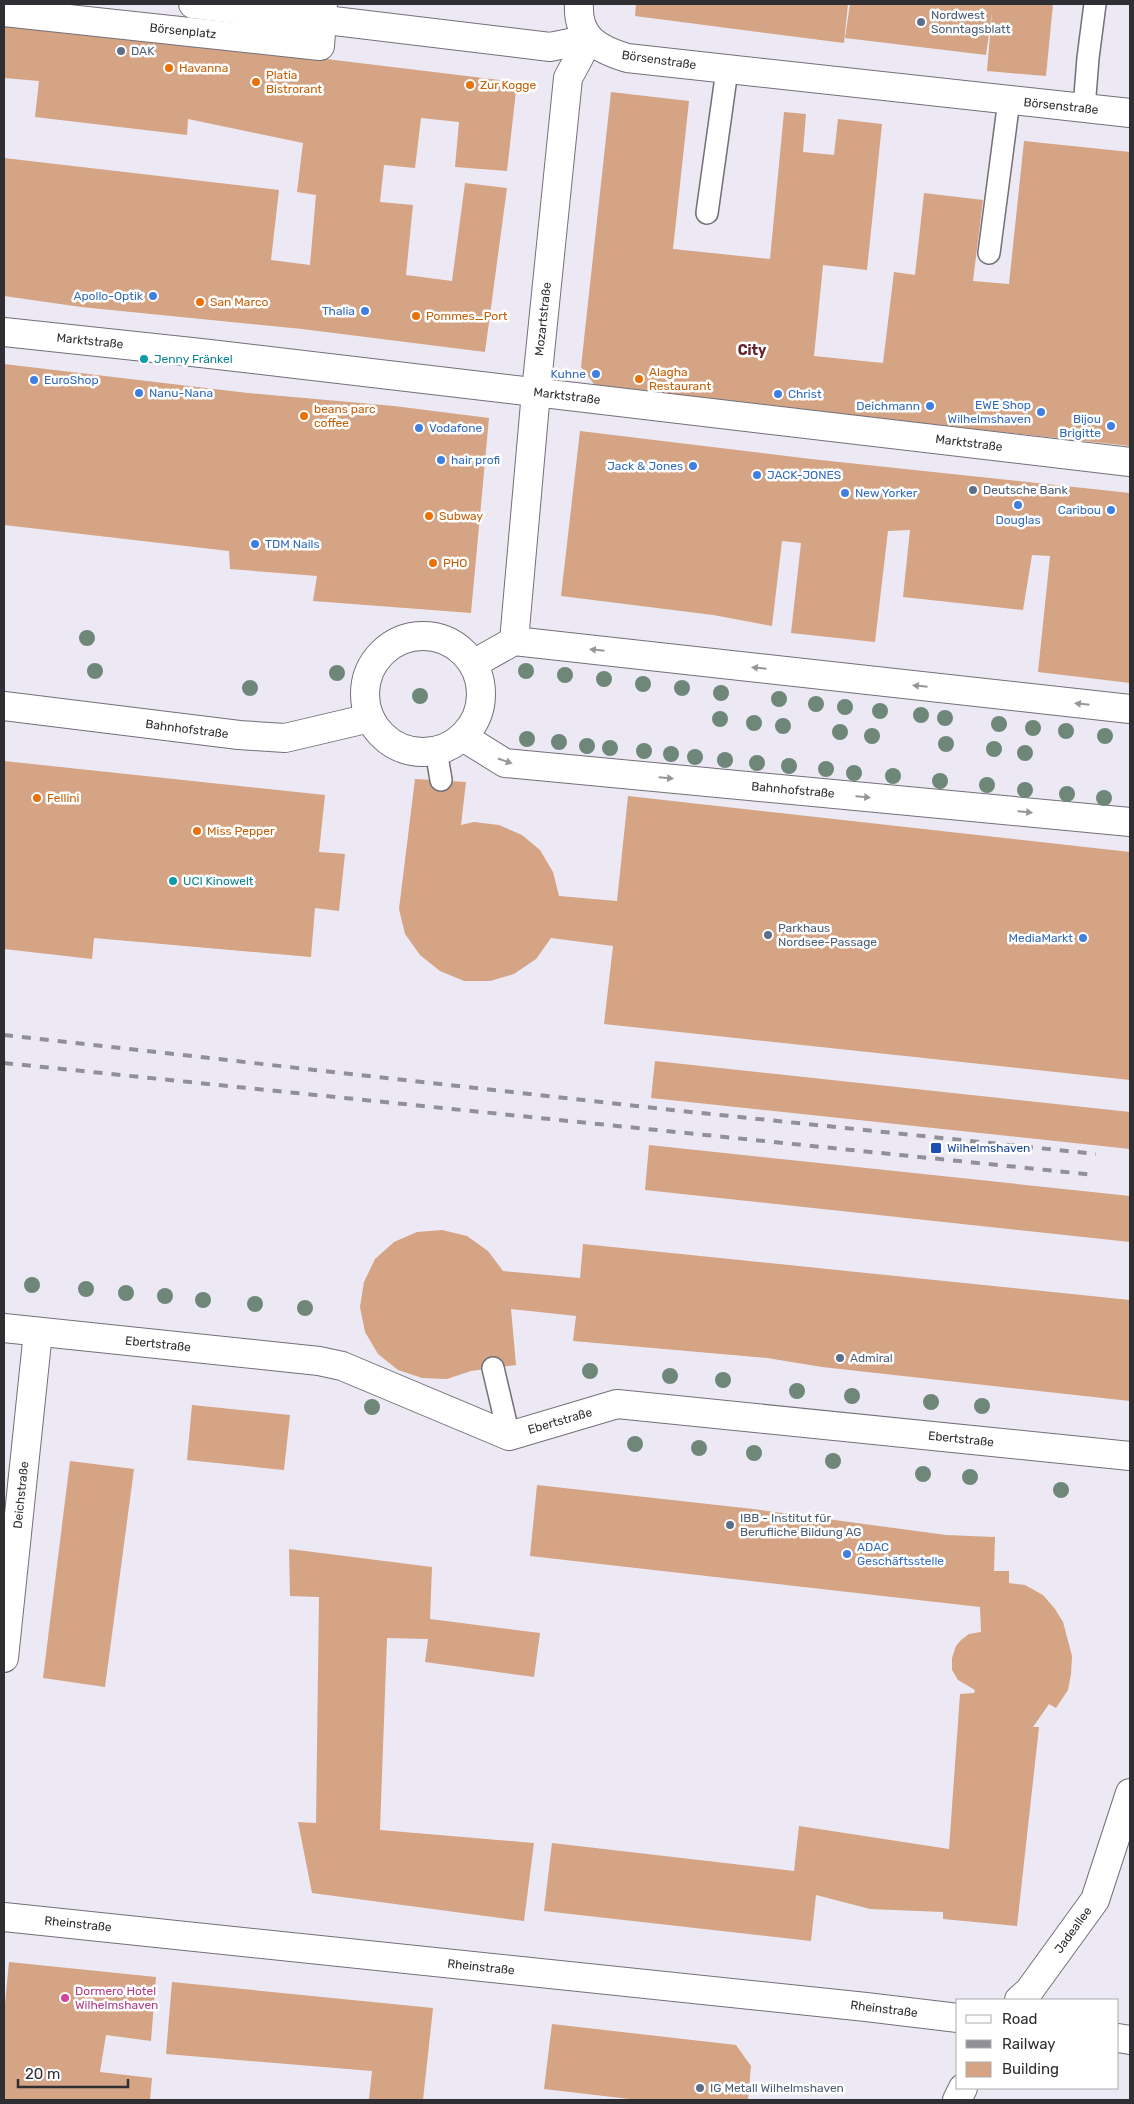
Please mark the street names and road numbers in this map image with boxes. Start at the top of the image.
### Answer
street label: Börsenplatz [149,21,217,41]
street label: Börsenstraße [621,48,698,72]
street label: Börsenstraße [1023,95,1099,117]
street label: Mozartstraße [532,281,554,357]
street label: Marktstraße [56,331,124,352]
street label: Marktstraße [533,385,602,407]
street label: Marktstraße [935,432,1004,454]
street label: Bahnhofstraße [145,717,230,741]
street label: Bahnhofstraße [751,779,836,801]
street label: Ebertstraße [124,1334,192,1354]
street label: Ebertstraße [526,1405,594,1437]
street label: Ebertstraße [927,1429,995,1449]
street label: Deichstraße [11,1460,32,1529]
street label: Jadeallee [1051,1904,1095,1956]
street label: Rheinstraße [44,1913,113,1935]
street label: Rheinstraße [447,1956,516,1978]
street label: Rheinstraße [850,1998,919,2020]

